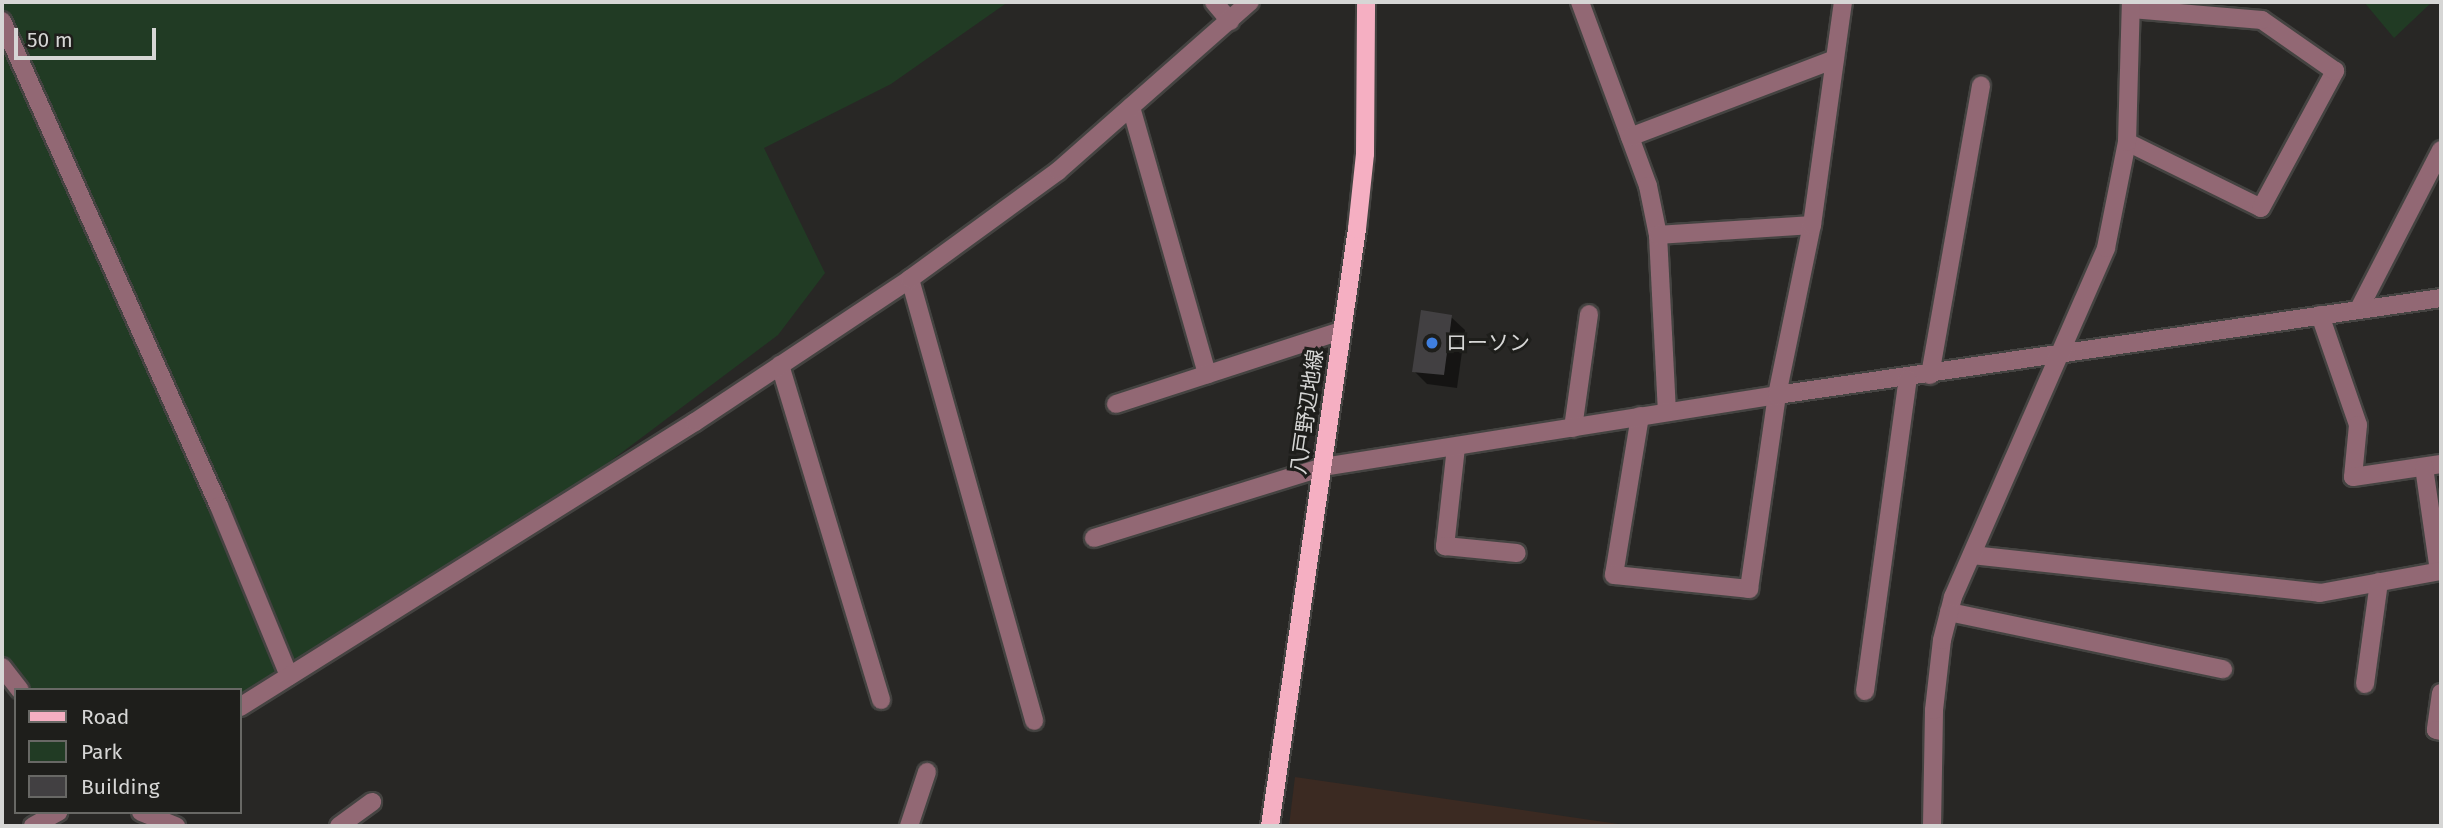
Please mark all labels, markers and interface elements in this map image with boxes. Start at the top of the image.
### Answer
scale bar [18,14,159,58]
text: 50 m [27,27,73,53]
place label: ローソン [1446,330,1530,356]
marker: ローソン [1424,335,1440,351]
street label: 八戸野辺地線 [1286,348,1328,476]
legend [14,688,242,814]
text: Road [81,704,129,730]
text: Park [81,739,122,765]
text: Building [81,774,160,800]

